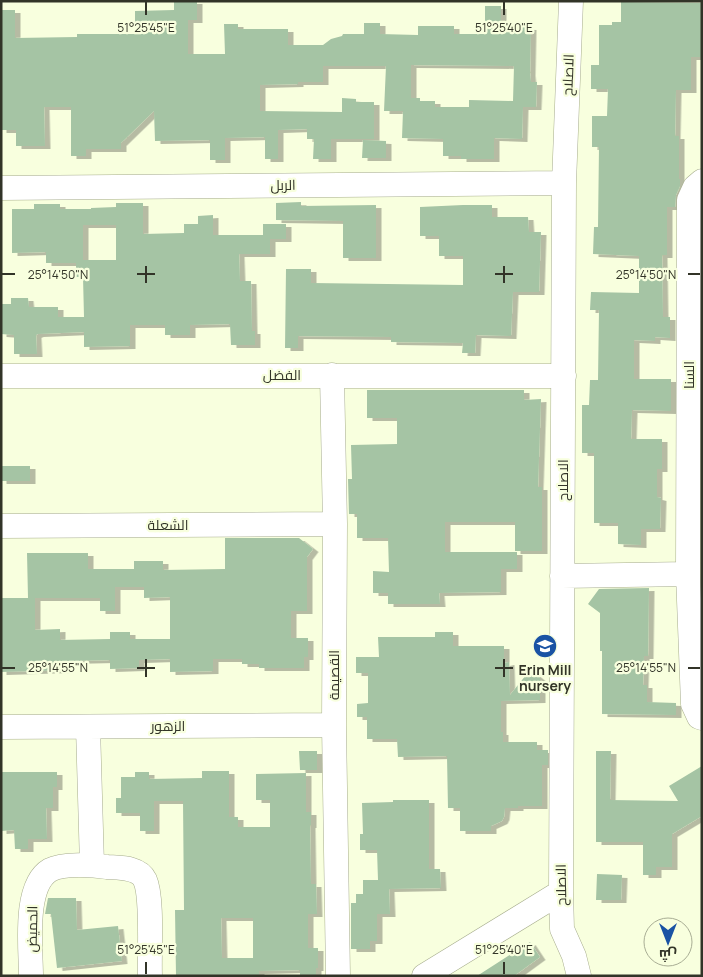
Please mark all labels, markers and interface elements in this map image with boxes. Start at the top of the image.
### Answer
text: 51°25'45"E [117,19,175,36]
text: 51°25'40"E [475,19,533,36]
street label: الاصلاح [557,54,578,96]
street label: الربل [270,175,296,194]
text: 25°14'50"N [28,266,88,283]
text: 25°14'50"N [616,266,676,283]
street label: السنا [679,361,698,389]
street label: الفضل [263,365,301,384]
street label: الاصلاح [553,459,572,501]
street label: الشعلة [148,515,188,534]
school or university icon: Erin Mill nursery [532,633,558,659]
street label: القصيمة [324,650,343,700]
text: 25°14'55"N [28,659,88,676]
text: 25°14'55"N [616,659,676,676]
place label: Erin Mill nursery [518,660,572,695]
street label: الزهور [150,716,185,735]
street label: الاصلاح [551,864,570,906]
street label: الحميض [22,905,41,953]
north arrow [643,917,693,967]
text: 51°25'45"E [117,941,175,958]
text: 51°25'40"E [475,941,533,958]
text: ش [659,946,677,965]

